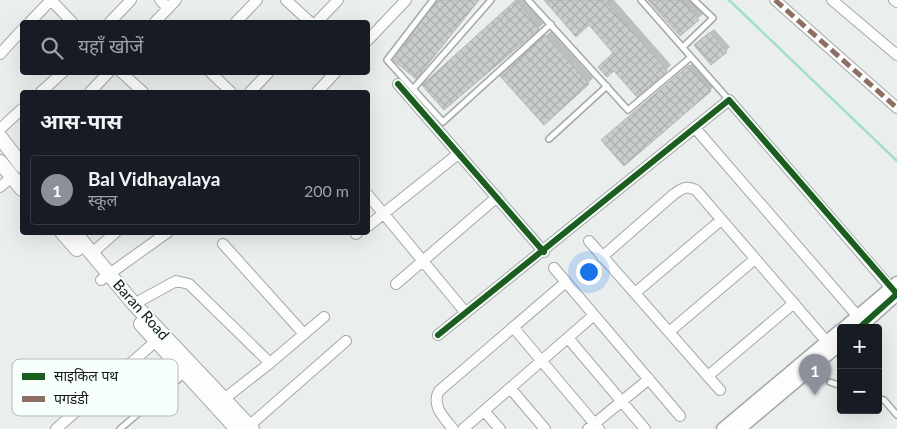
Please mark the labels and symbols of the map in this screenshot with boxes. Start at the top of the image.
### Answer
your location [576,259,602,285]
street label: Baran Road [110,275,174,343]
pin: 1 [799,354,831,395]
legend [12,359,178,416]
text: साइकिल पथ [54,367,119,384]
text: पगडंडी [54,390,89,407]

